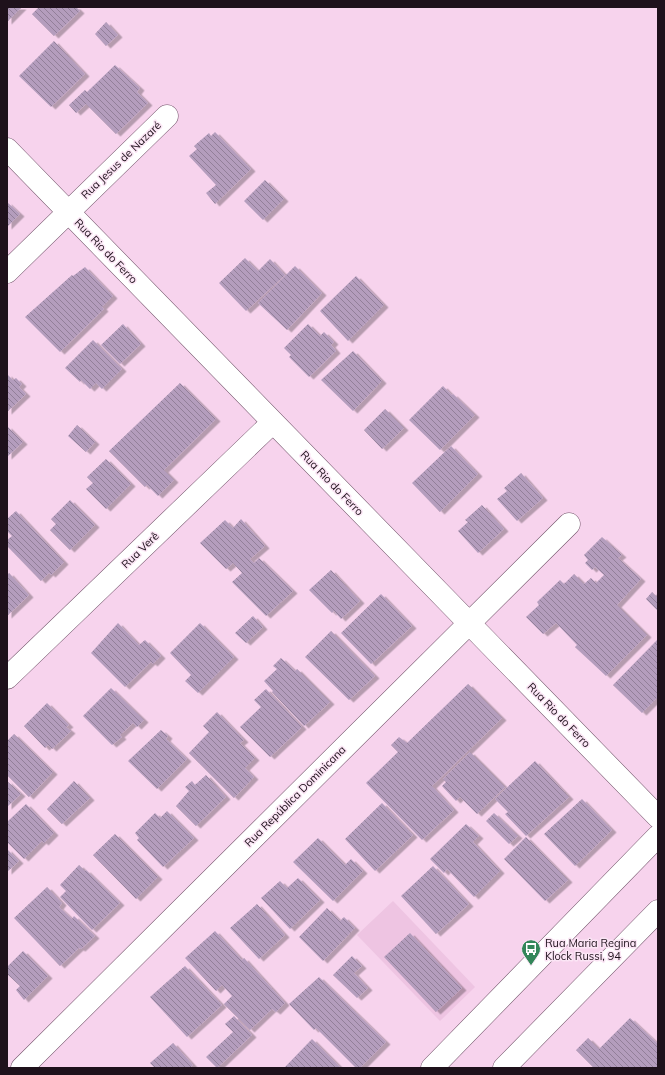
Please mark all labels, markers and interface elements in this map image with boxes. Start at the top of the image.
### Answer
street label: Rua Jesus de Nazaré [78,118,164,202]
street label: Rua Rio do Ferro [72,216,140,286]
street label: Rua Rio do Ferro [298,448,366,518]
street label: Rua Verê [118,529,162,571]
street label: Rua Rio do Ferro [525,680,593,750]
street label: Rua República Dominicana [241,742,349,850]
place label: Rua Maria Regina Klock Russi, 94 [545,936,636,963]
bus stop icon: Rua Maria Regina Klock Russi, 94 [520,938,542,966]

